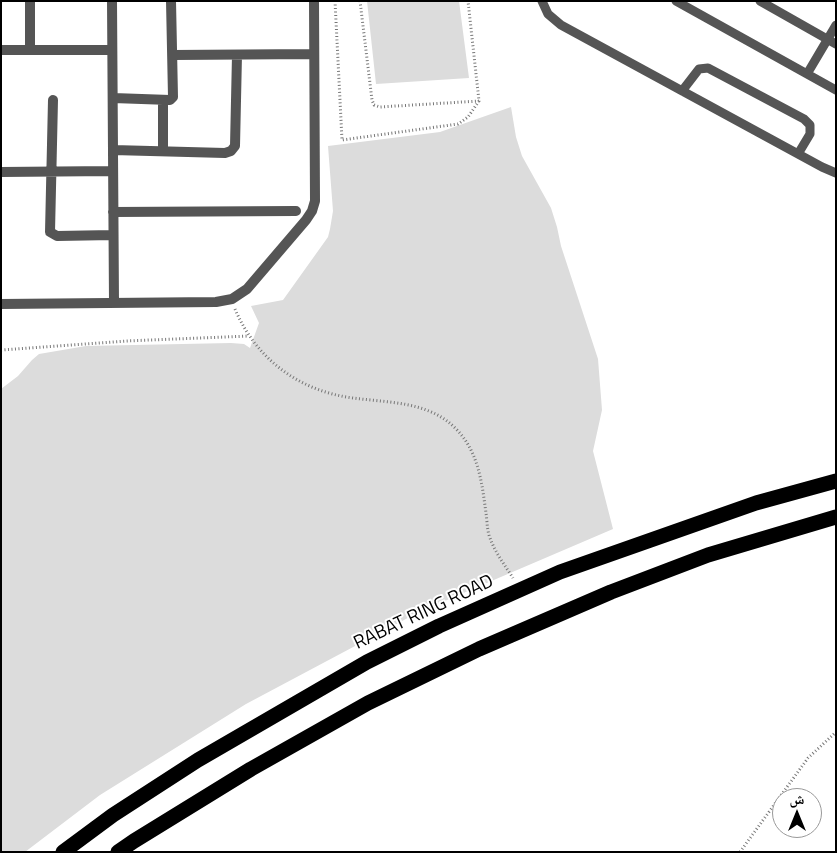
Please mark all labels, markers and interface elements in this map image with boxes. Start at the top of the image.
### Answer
street label: RABAT RING ROAD [350,571,498,655]
north arrow [772,788,822,838]
text: ش [790,788,804,809]

